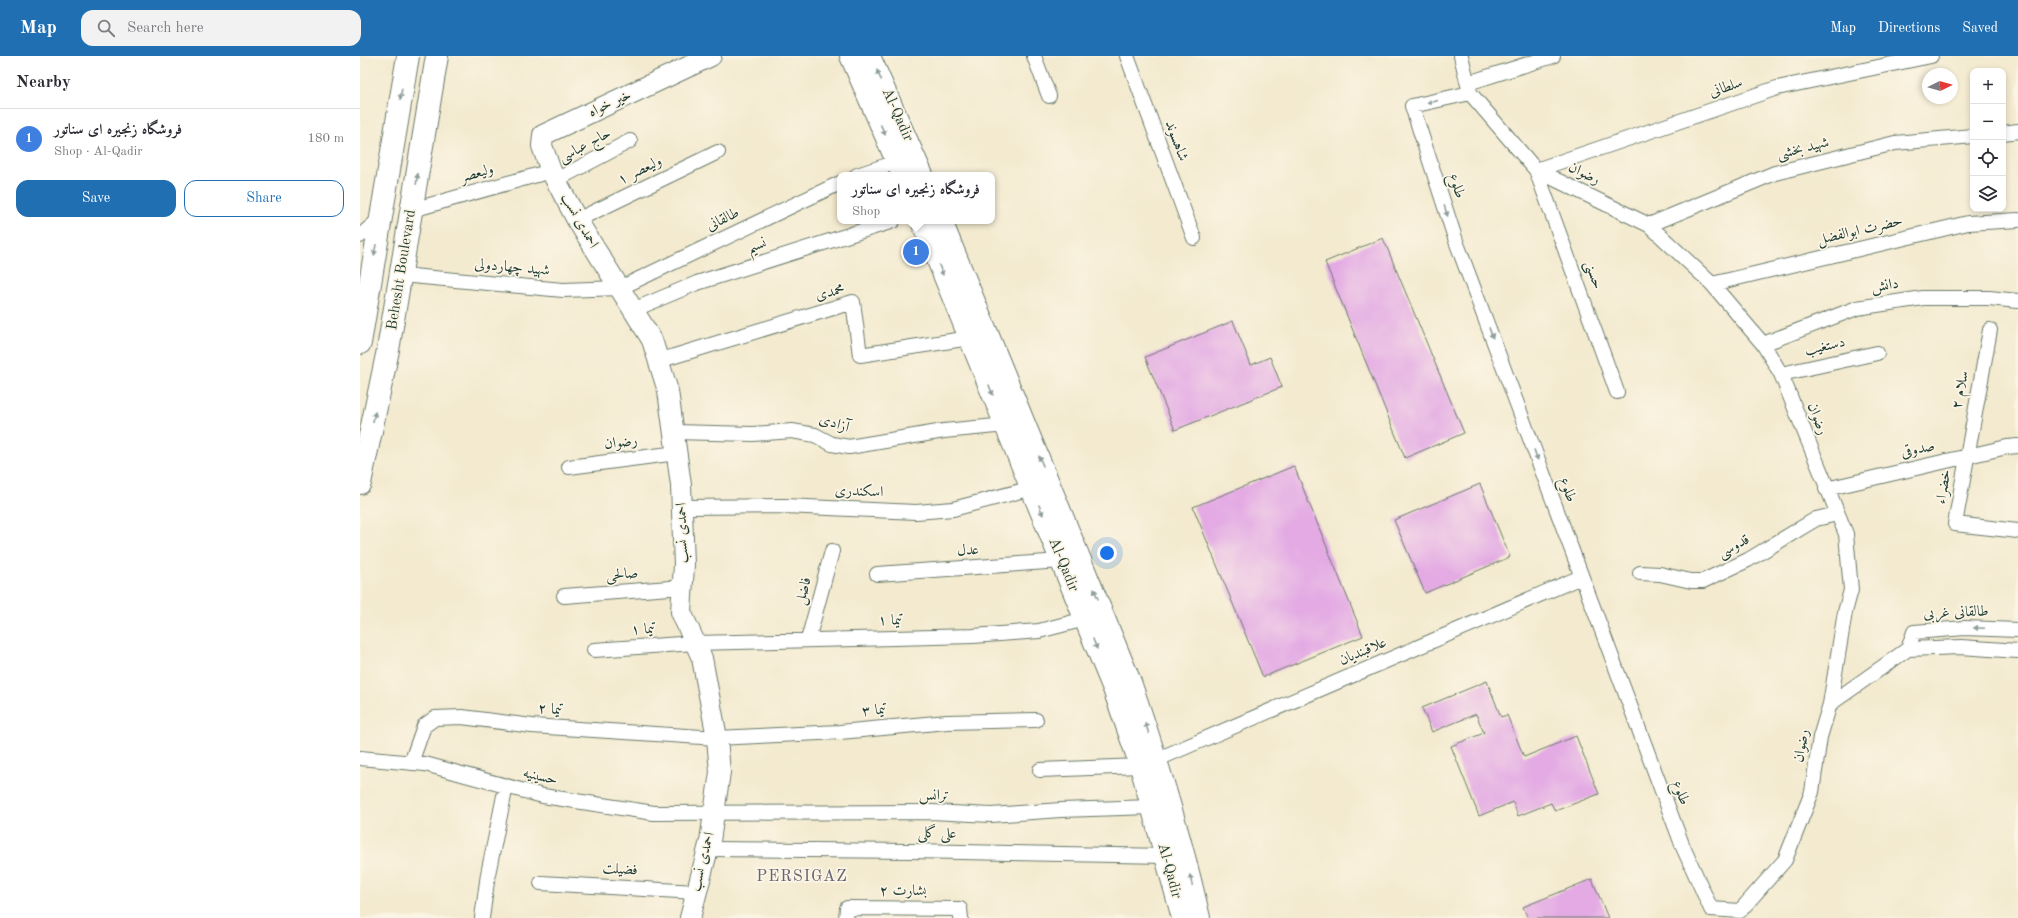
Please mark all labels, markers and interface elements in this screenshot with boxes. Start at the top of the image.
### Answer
search box [81,10,361,46]
icon: search [95,17,117,39]
text: Map [20,19,57,38]
text: Search here [127,21,204,36]
text: Map [1830,21,1856,35]
text: Directions [1878,21,1940,35]
text: Saved [1962,21,1998,35]
north arrow [1922,68,1958,104]
map controls [1970,68,2006,212]
button: + [1970,68,2006,104]
one-way arrow [876,70,882,81]
text: Nearby [16,74,71,91]
street label: سلطانی [1707,75,1745,101]
street label: Al-Qadir [879,86,915,144]
one-way arrow [398,88,404,101]
street label: خیر خواه [586,88,634,120]
one-way arrow [1425,99,1438,105]
button: − [1970,104,2006,140]
street label: شاهسوند [1162,119,1190,163]
text: فروشگاه زنجیره ای سناتور [54,123,182,138]
one-way arrow [879,124,886,136]
street label: حاج عباسی [556,126,616,170]
text: 1 [25,132,33,145]
text: 180 m [307,132,344,145]
street label: شهید بخشی [1775,135,1831,165]
button: locate [1970,140,2006,176]
text: Shop · Al-Qadir [54,145,143,158]
street label: ولیعصر ۱ [616,154,665,189]
street label: رضوان [1566,160,1602,188]
street label: ولیعصر [457,162,496,187]
popup [837,172,995,224]
street label: طلوع [1441,172,1467,202]
one-way arrow [414,173,420,185]
button: layers [1970,176,2006,212]
button: Save [16,180,176,217]
button: Share [184,180,344,217]
text: فروشگاه زنجیره ای سناتور [852,183,980,198]
street label: احمدی نسب [556,190,602,252]
text: Shop [852,205,880,218]
one-way arrow [1444,205,1450,217]
street label: طالقانی [704,206,742,234]
street label: Behesht Boulevard [385,208,419,331]
street label: حضرت ابوالفضل [1816,214,1905,250]
street label: نسیم [745,235,770,262]
pin: 1 [903,237,929,267]
one-way arrow [372,244,378,256]
street label: شهید چهاردولی [474,257,550,280]
street label: حسنی [1579,259,1605,292]
one-way arrow [938,264,945,276]
street label: دانش [1870,277,1900,296]
street label: محمدی [814,282,846,304]
one-way arrow [1488,328,1494,340]
street label: دستغیب [1803,335,1847,360]
street label: سلام ۲ [1950,370,1976,411]
one-way arrow [988,385,994,396]
street label: رضوان [1804,401,1830,437]
street label: آزادی [817,409,853,436]
one-way arrow [371,411,377,423]
street label: رضوان [603,434,639,452]
street label: صدوقی [1899,438,1936,461]
one-way arrow [1533,449,1539,461]
one-way arrow [1038,454,1044,466]
street label: خضراء [1934,469,1955,505]
street label: طلوع [1552,476,1578,506]
street label: اسکندری [834,482,884,500]
street label: احمدی نسب [673,502,693,564]
one-way arrow [1038,505,1044,517]
street label: قدوسی [1716,532,1753,563]
street label: Al-Qadir [1045,536,1081,594]
street label: عدل [957,543,980,559]
your location [1097,543,1117,563]
street label: صالحی [605,566,639,586]
street label: فاضل [793,576,817,607]
one-way arrow [1092,588,1098,600]
street label: طالقانی غربی [1923,604,1989,624]
street label: تیما ۱ [878,613,904,629]
street label: ۱ تیما [630,622,657,638]
one-way arrow [1973,625,1985,632]
street label: علاقبندیان [1337,635,1389,669]
one-way arrow [1092,638,1098,650]
street label: تیما ۲ [538,702,564,718]
street label: تیما ۳ [861,702,888,720]
one-way arrow [1144,722,1150,734]
street label: رضوان [1792,728,1812,764]
street label: حسینیه [521,766,559,788]
street label: طلوع [1665,779,1692,809]
street label: ترانس [919,788,949,805]
street label: علی گلی [917,823,957,844]
street label: احمدی نسب [687,830,719,894]
street label: Al-Qadir [1154,842,1184,900]
street label: فضیلت [602,862,638,878]
district label: PERSIGAZ [756,869,848,885]
one-way arrow [1188,874,1194,886]
street label: بشارت ۲ [880,884,927,899]

